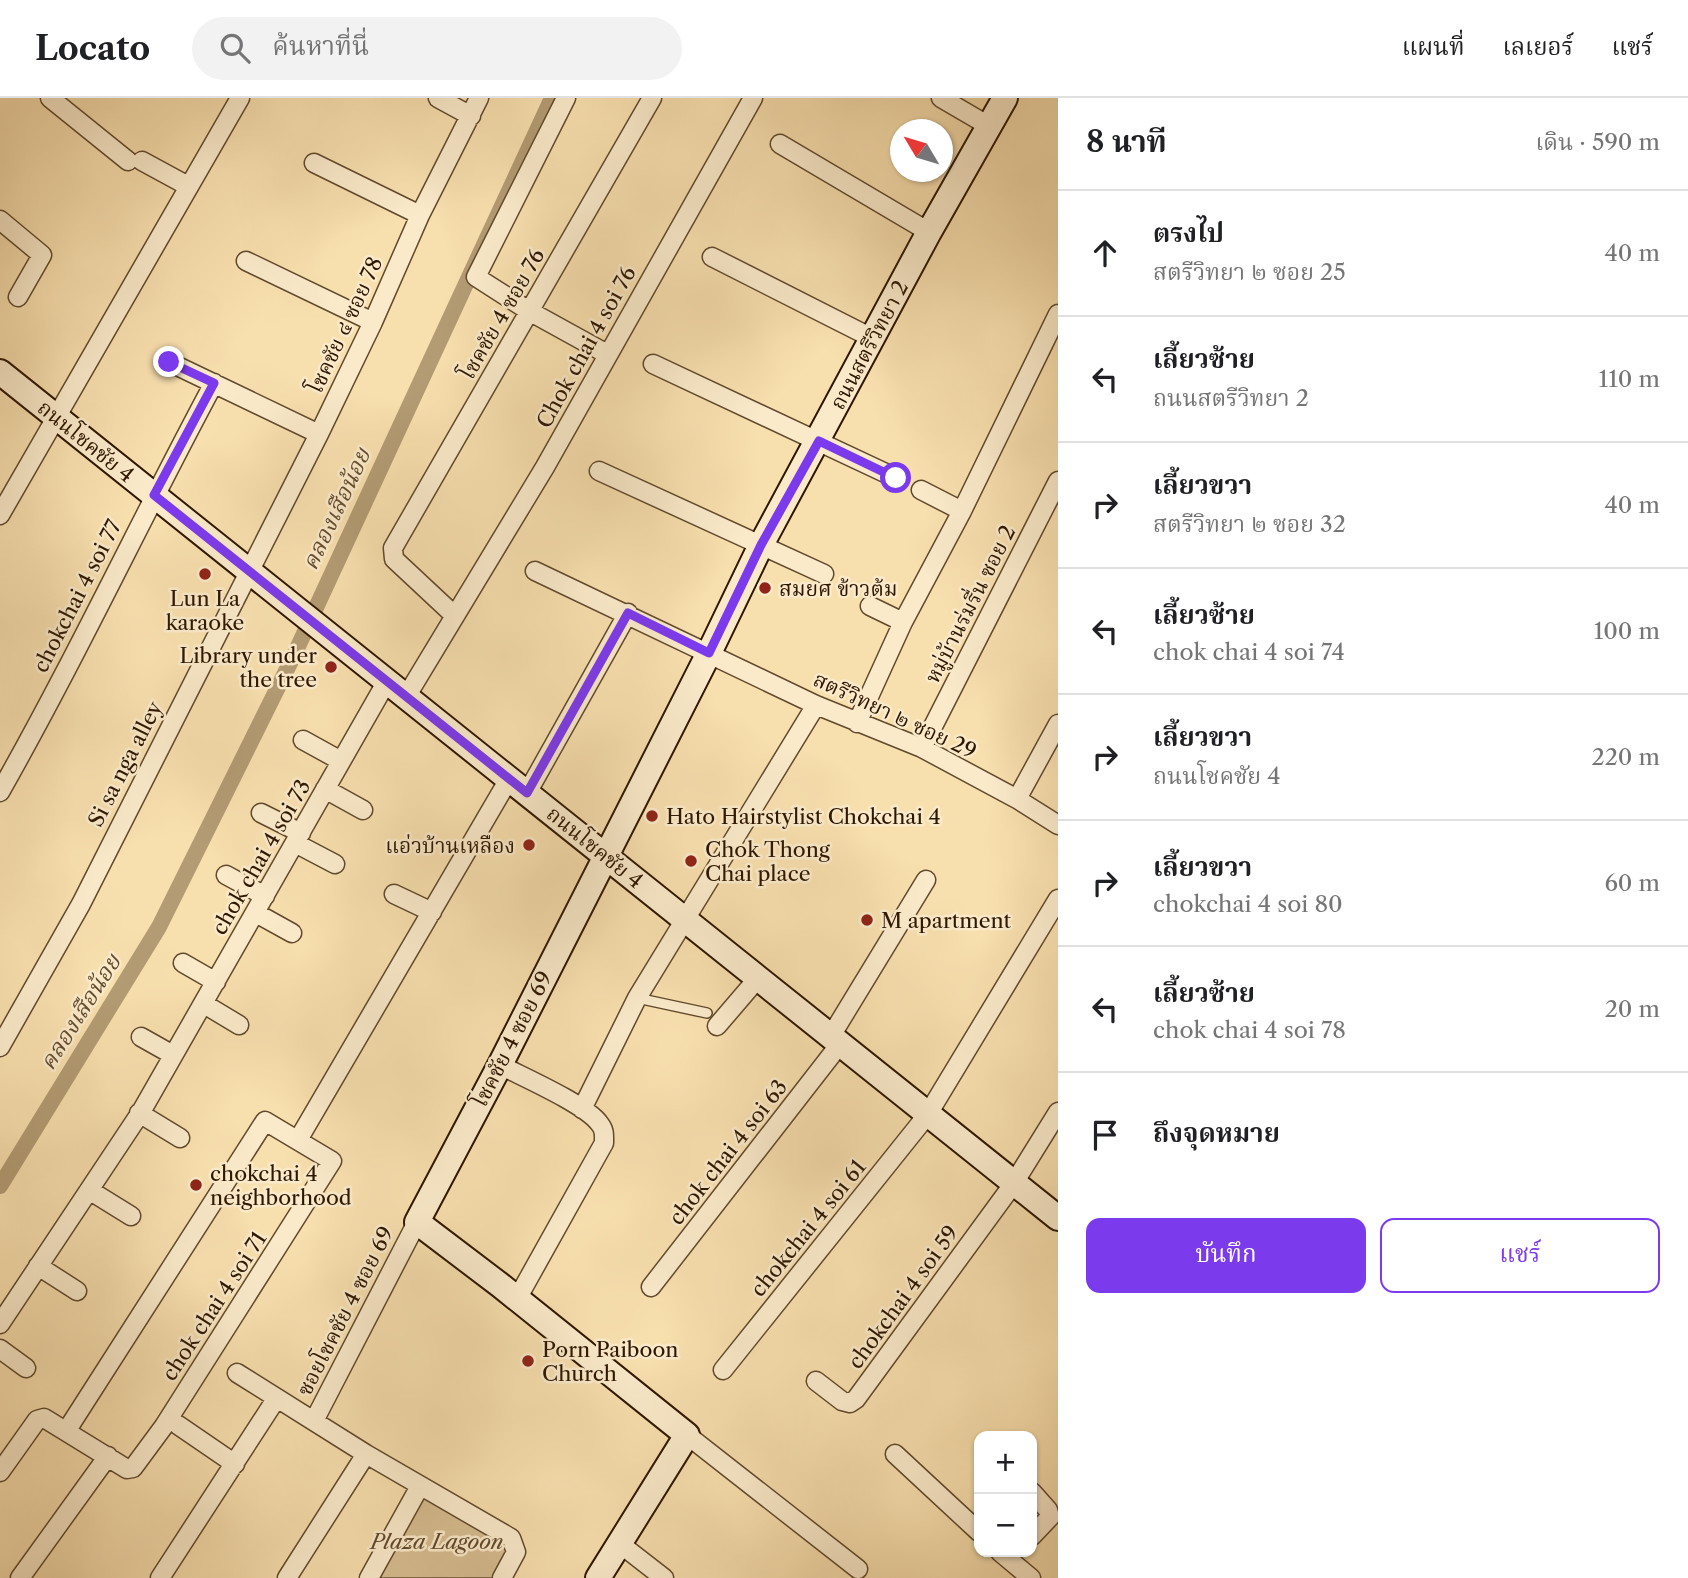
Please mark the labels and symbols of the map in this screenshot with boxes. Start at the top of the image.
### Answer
north arrow [890,119,953,182]
street label: โชคชัย 4 ซอย 76 [452,243,550,385]
street label: โชคชัย ๔ ซอย 78 [300,252,388,398]
street label: Chok chai 4 soi 76 [531,262,641,432]
street label: ถนนสตรีวิทยา 2 [825,276,913,414]
route end [153,346,184,377]
street label: ถนนโชคชัย 4 [33,393,140,487]
water label: คลองเสือน้อย [296,443,377,574]
route start [880,462,911,493]
street label: chokchai 4 soi 77 [28,515,127,677]
street label: หมู่บ้านร่มรื่น ซอย 2 [917,520,1021,687]
marker: Lun La karaoke [197,566,213,582]
place label: สมยศ ข้าวต้ม [779,576,898,601]
marker: สมยศ ข้าวต้ม [757,580,773,596]
place label: Lun La karaoke [166,586,244,635]
place label: Library under the tree [179,643,317,692]
marker: Library under the tree [323,659,339,675]
street label: สตรีวิทยา ๒ ซอย 29 [810,666,980,764]
street label: Si sa nga alley [83,697,167,831]
street label: chok chai 4 soi 73 [206,775,316,939]
street label: ถนนโชคชัย 4 [542,799,649,893]
place label: Hato Hairstylist Chokchai 4 [666,804,941,829]
marker: Hato Hairstylist Chokchai 4 [644,808,660,824]
place label: แอ่วบ้านเหลือง [385,833,515,858]
marker: แอ่วบ้านเหลือง [521,837,537,853]
place label: Chok Thong Chai place [705,837,831,886]
marker: Chok Thong Chai place [683,853,699,869]
place label: M apartment [881,908,1012,933]
marker: M apartment [859,912,875,928]
water label: คลองเสือน้อย [33,948,127,1075]
street label: โชคชัย 4 ซอย 69 [465,966,557,1112]
street label: chok chai 4 soi 63 [664,1074,792,1230]
street label: chokchai 4 soi 61 [745,1155,871,1301]
place label: chokchai 4 neighborhood [210,1161,352,1210]
marker: chokchai 4 neighborhood [188,1177,204,1193]
street label: chokchai 4 soi 59 [843,1220,963,1374]
street label: ซอยโชคชัย 4 ซอย 69 [290,1221,399,1400]
street label: chok chai 4 soi 71 [157,1227,272,1385]
place label: Porn Paiboon Church [542,1337,678,1386]
marker: Porn Paiboon Church [520,1353,536,1369]
park label: Plaza Lagoon [369,1529,503,1554]

